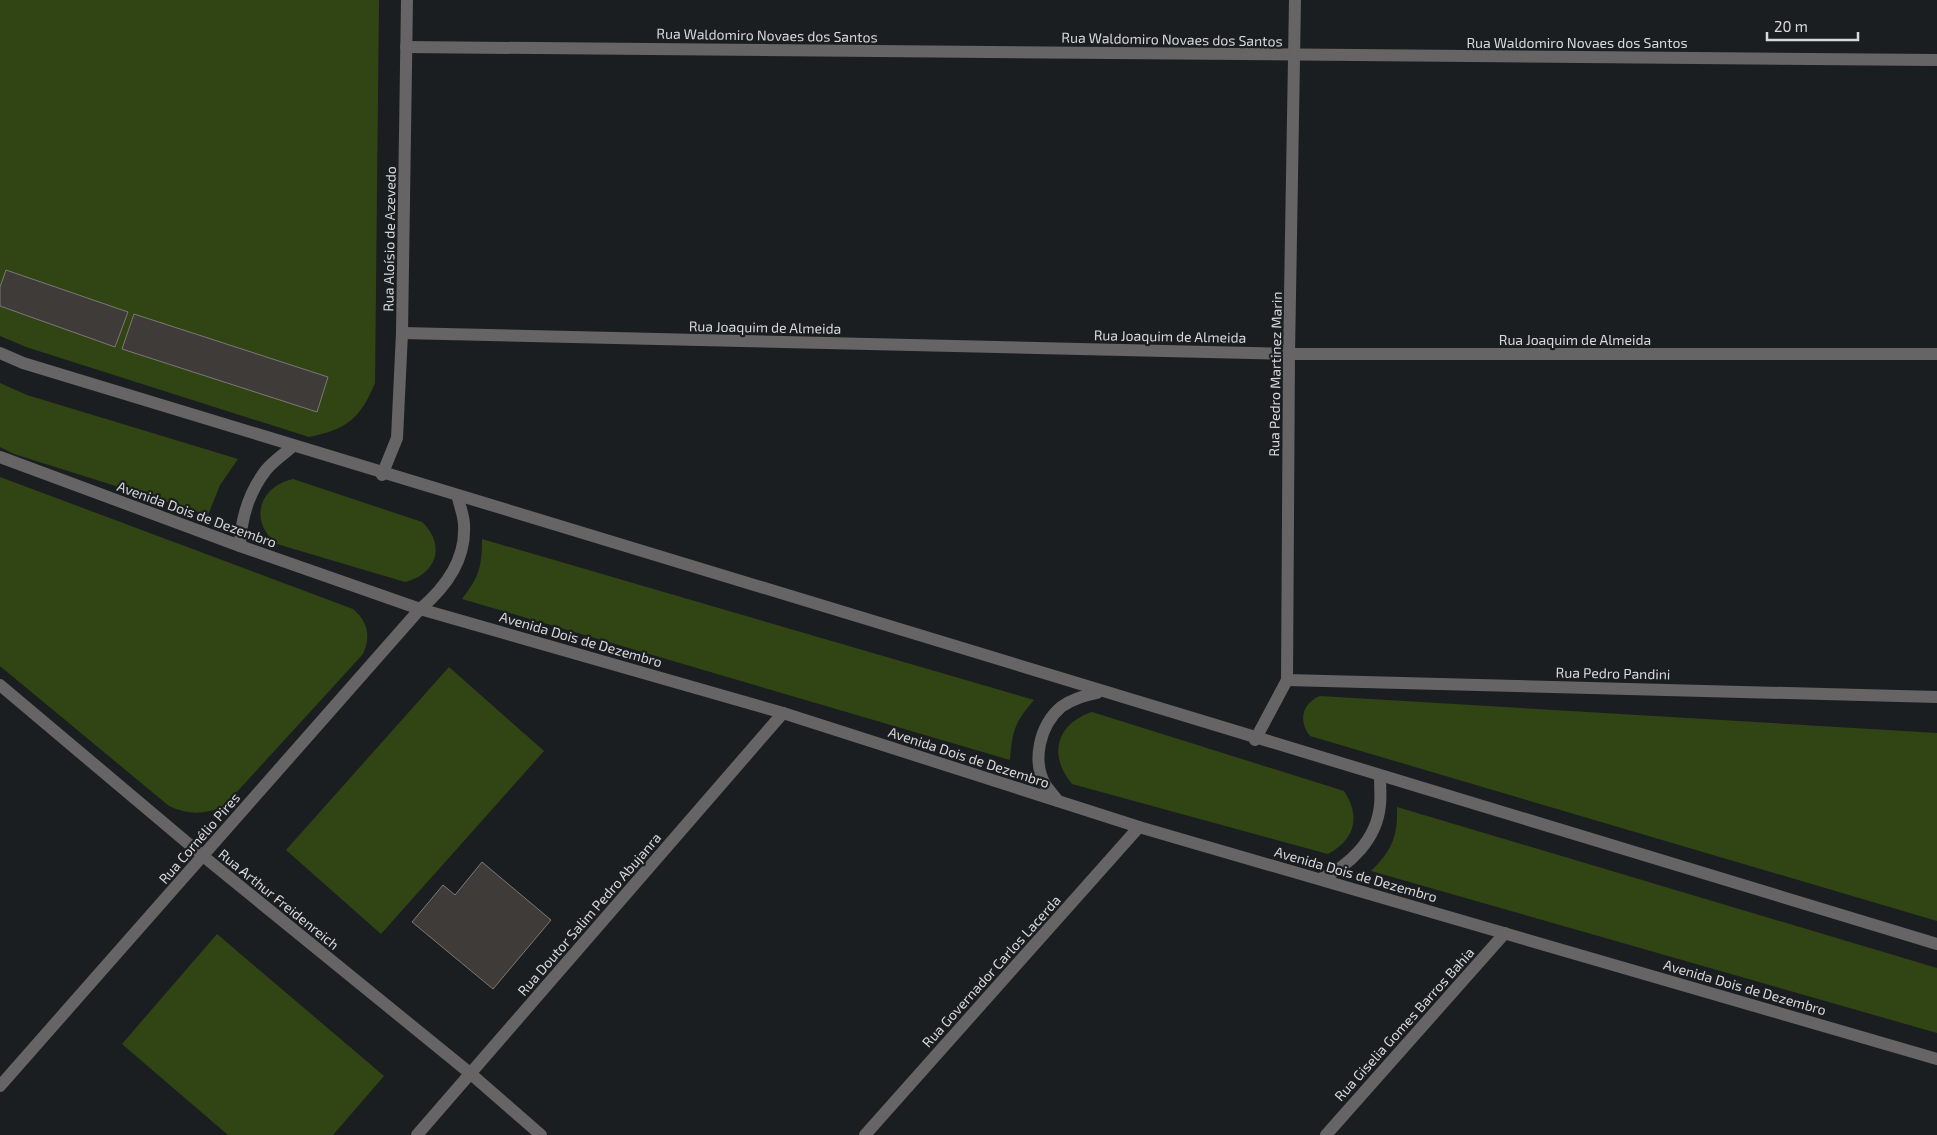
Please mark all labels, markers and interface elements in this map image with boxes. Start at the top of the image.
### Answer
scale bar [1767,10,1858,42]
text: 20 m [1774,17,1808,35]
street label: Rua Waldomiro Novaes dos Santos [656,25,878,45]
street label: Rua Waldomiro Novaes dos Santos [1061,29,1283,49]
street label: Rua Waldomiro Novaes dos Santos [1466,34,1688,51]
street label: Rua Aloísio de Azevedo [379,166,399,312]
street label: Rua Pedro Martinez Marin [1265,291,1285,457]
street label: Rua Joaquim de Almeida [689,317,841,337]
street label: Rua Joaquim de Almeida [1094,326,1246,346]
street label: Rua Joaquim de Almeida [1499,331,1651,348]
street label: Avenida Dois de Dezembro [115,477,279,551]
street label: Avenida Dois de Dezembro [498,608,664,670]
street label: Rua Pedro Pandini [1555,663,1671,683]
street label: Avenida Dois de Dezembro [886,723,1052,791]
street label: Rua Cornélio Pires [155,789,243,887]
street label: Rua Doutor Salim Pedro Abujanra [514,829,664,999]
street label: Avenida Dois de Dezembro [1273,843,1439,905]
street label: Rua Arthur Freidenreich [215,845,343,953]
street label: Rua Governador Carlos Lacerda [918,891,1064,1051]
street label: Rua Giselia Gomes Barros Bahia [1331,944,1477,1104]
street label: Avenida Dois de Dezembro [1662,956,1828,1018]

